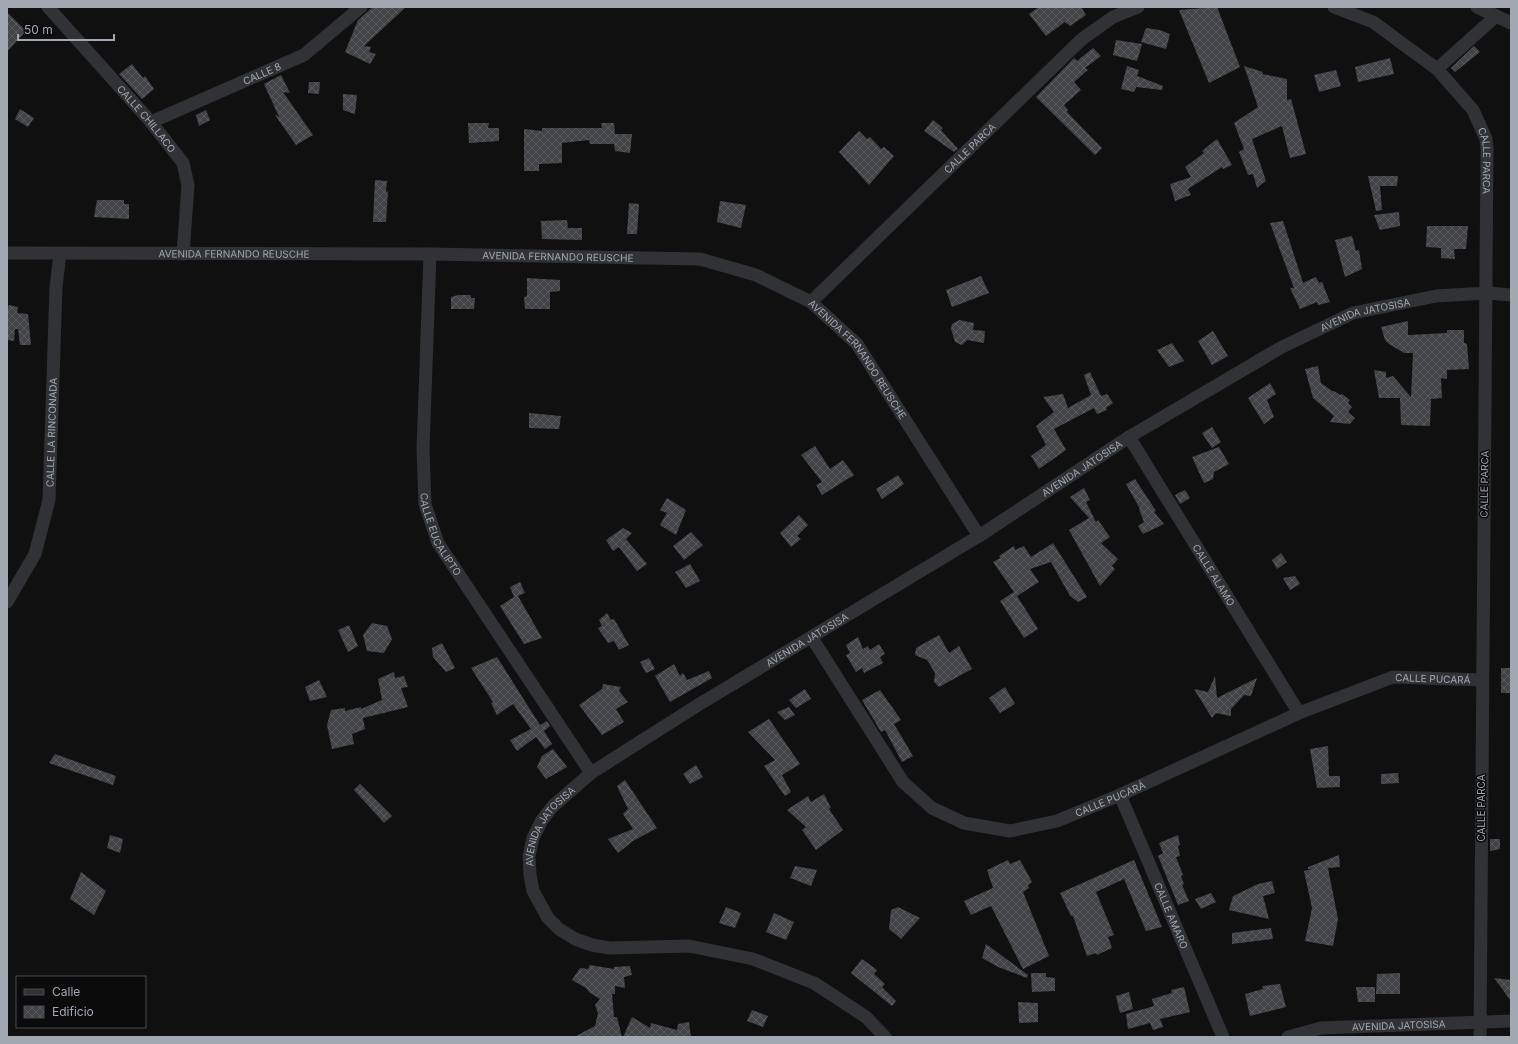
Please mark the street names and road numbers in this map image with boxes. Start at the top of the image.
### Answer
street label: CALLE 8 [241,60,283,87]
street label: CALLE CHILLACO [115,83,179,155]
street label: CALLE PARCA [941,120,998,176]
street label: CALLE PARCA [1476,125,1493,194]
street label: AVENIDA FERNANDO REUSCHE [158,247,310,260]
street label: AVENIDA FERNANDO REUSCHE [482,249,634,264]
street label: AVENIDA JATOSISA [1318,295,1411,334]
street label: AVENIDA FERNANDO REUSCHE [806,297,909,421]
street label: CALLE LA RINCONADA [43,377,59,487]
street label: AVENIDA JATOSISA [1039,437,1124,499]
street label: CALLE PARCA [1477,450,1491,518]
street label: CALLE EUCALIPTO [419,493,464,578]
street label: CALLE ALAMO [1190,542,1238,608]
street label: AVENIDA JATOSISA [764,610,850,669]
street label: CALLE PUCARÁ [1395,671,1471,686]
street label: CALLE PARCA [1475,774,1487,842]
street label: CALLE PUCARÁ [1073,777,1147,819]
street label: AVENIDA JATOSISA [523,784,577,867]
street label: CALLE AMARO [1152,880,1191,951]
street label: AVENIDA JATOSISA [1352,1017,1446,1033]

